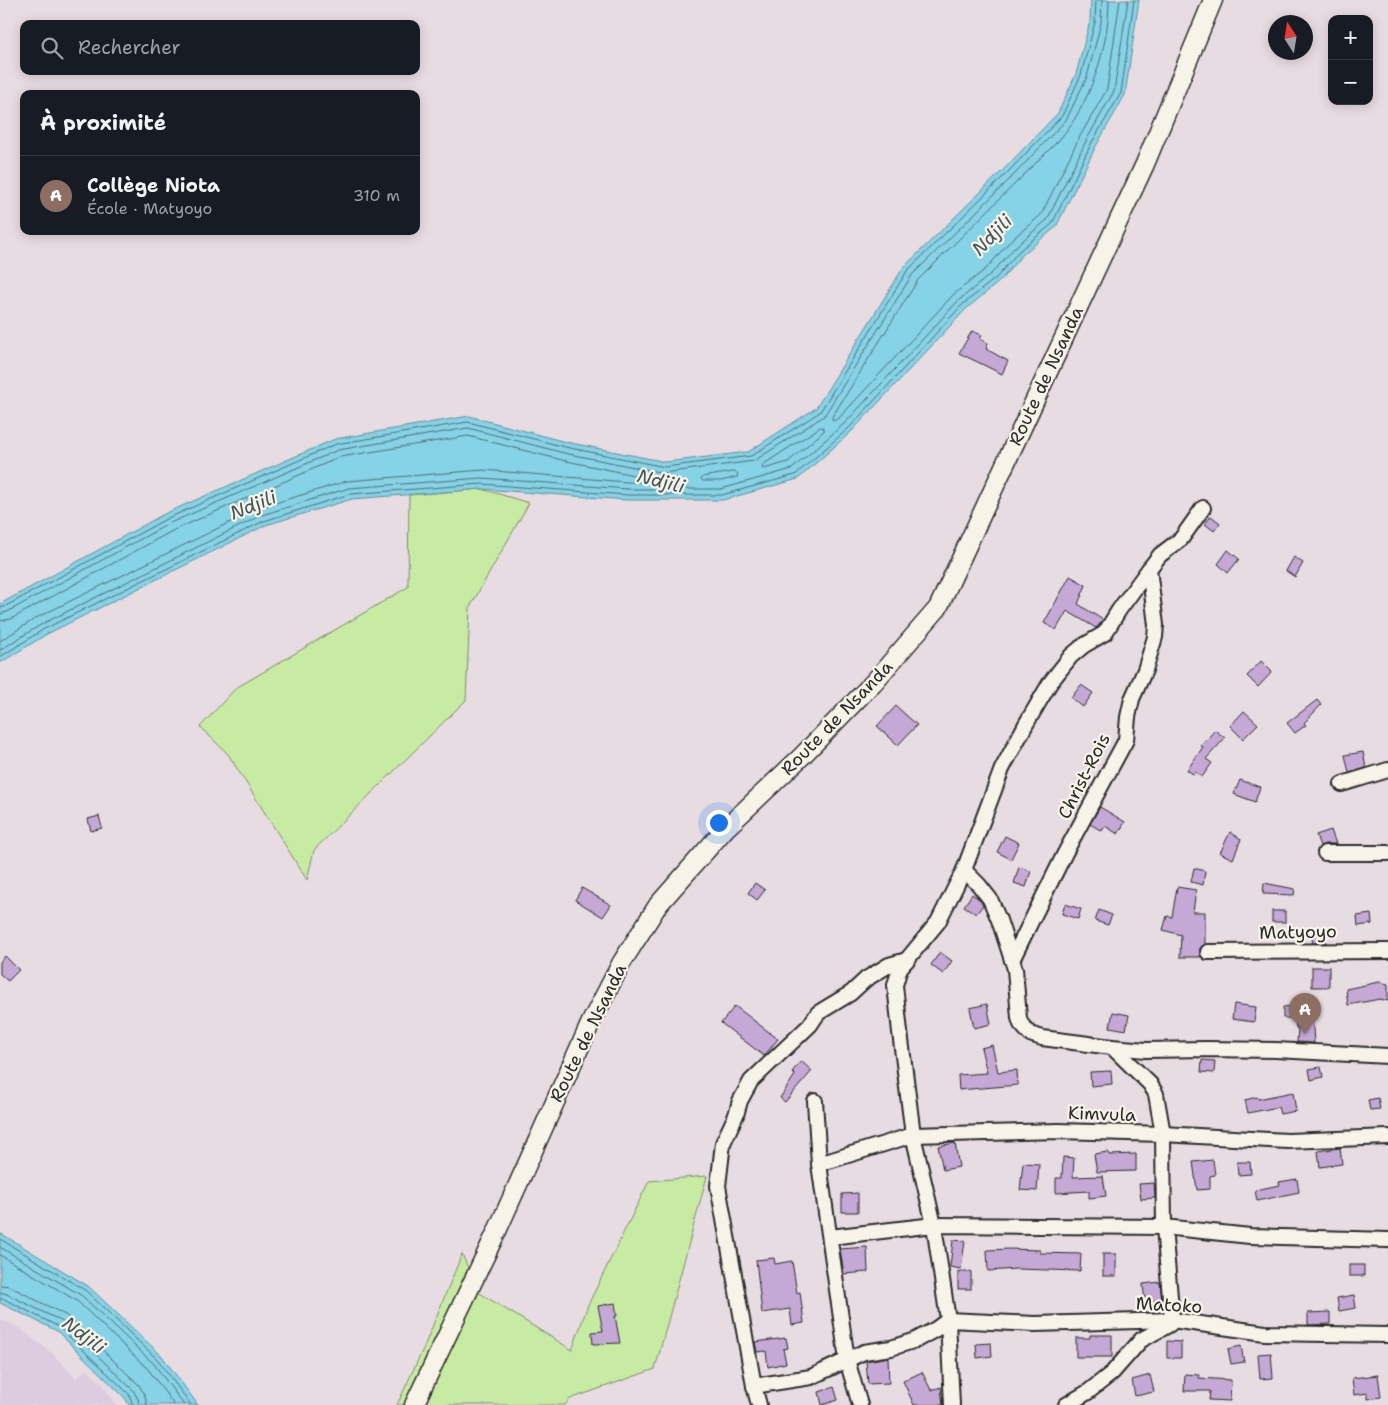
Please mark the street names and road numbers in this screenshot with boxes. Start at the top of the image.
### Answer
street label: Route de Nsanda [1003,302,1089,450]
street label: Route de Nsanda [776,655,898,781]
street label: Christ-Rois [1052,729,1116,823]
street label: Matyoyo [1259,919,1337,945]
street label: Route de Nsanda [544,960,632,1106]
street label: Kimvula [1067,1101,1137,1127]
street label: Matoko [1135,1291,1203,1319]

